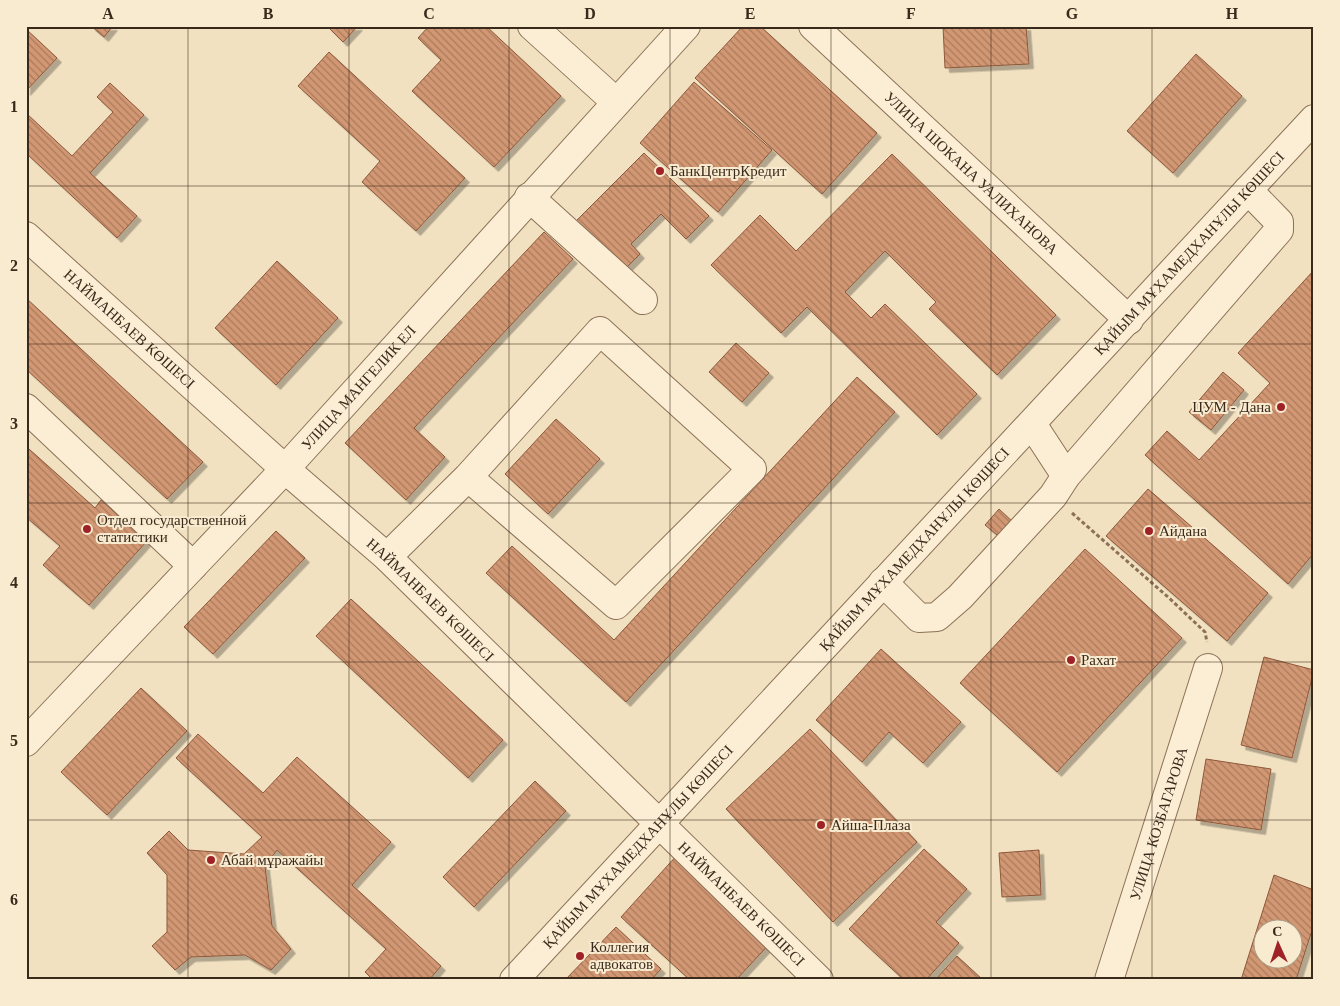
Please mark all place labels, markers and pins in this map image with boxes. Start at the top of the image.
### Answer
place label: БанкЦентрКредит [670,163,787,179]
marker: БанкЦентрКредит [654,165,666,177]
place label: ЦУМ - Дана [1192,399,1271,415]
marker: ЦУМ - Дана [1275,401,1287,413]
place label: Отдел государственной статистики [97,512,247,545]
marker: Отдел государственной статистики [81,523,93,535]
place label: Айдана [1159,523,1207,539]
marker: Айдана [1143,525,1155,537]
place label: Рахат [1081,652,1117,668]
marker: Рахат [1065,654,1077,666]
place label: Айша-Плаза [831,817,911,833]
marker: Айша-Плаза [815,819,827,831]
place label: Абай мұражайы [221,852,323,868]
marker: Абай мұражайы [205,854,217,866]
place label: Коллегия адвокатов [590,939,653,972]
marker: Коллегия адвокатов [574,950,586,962]

